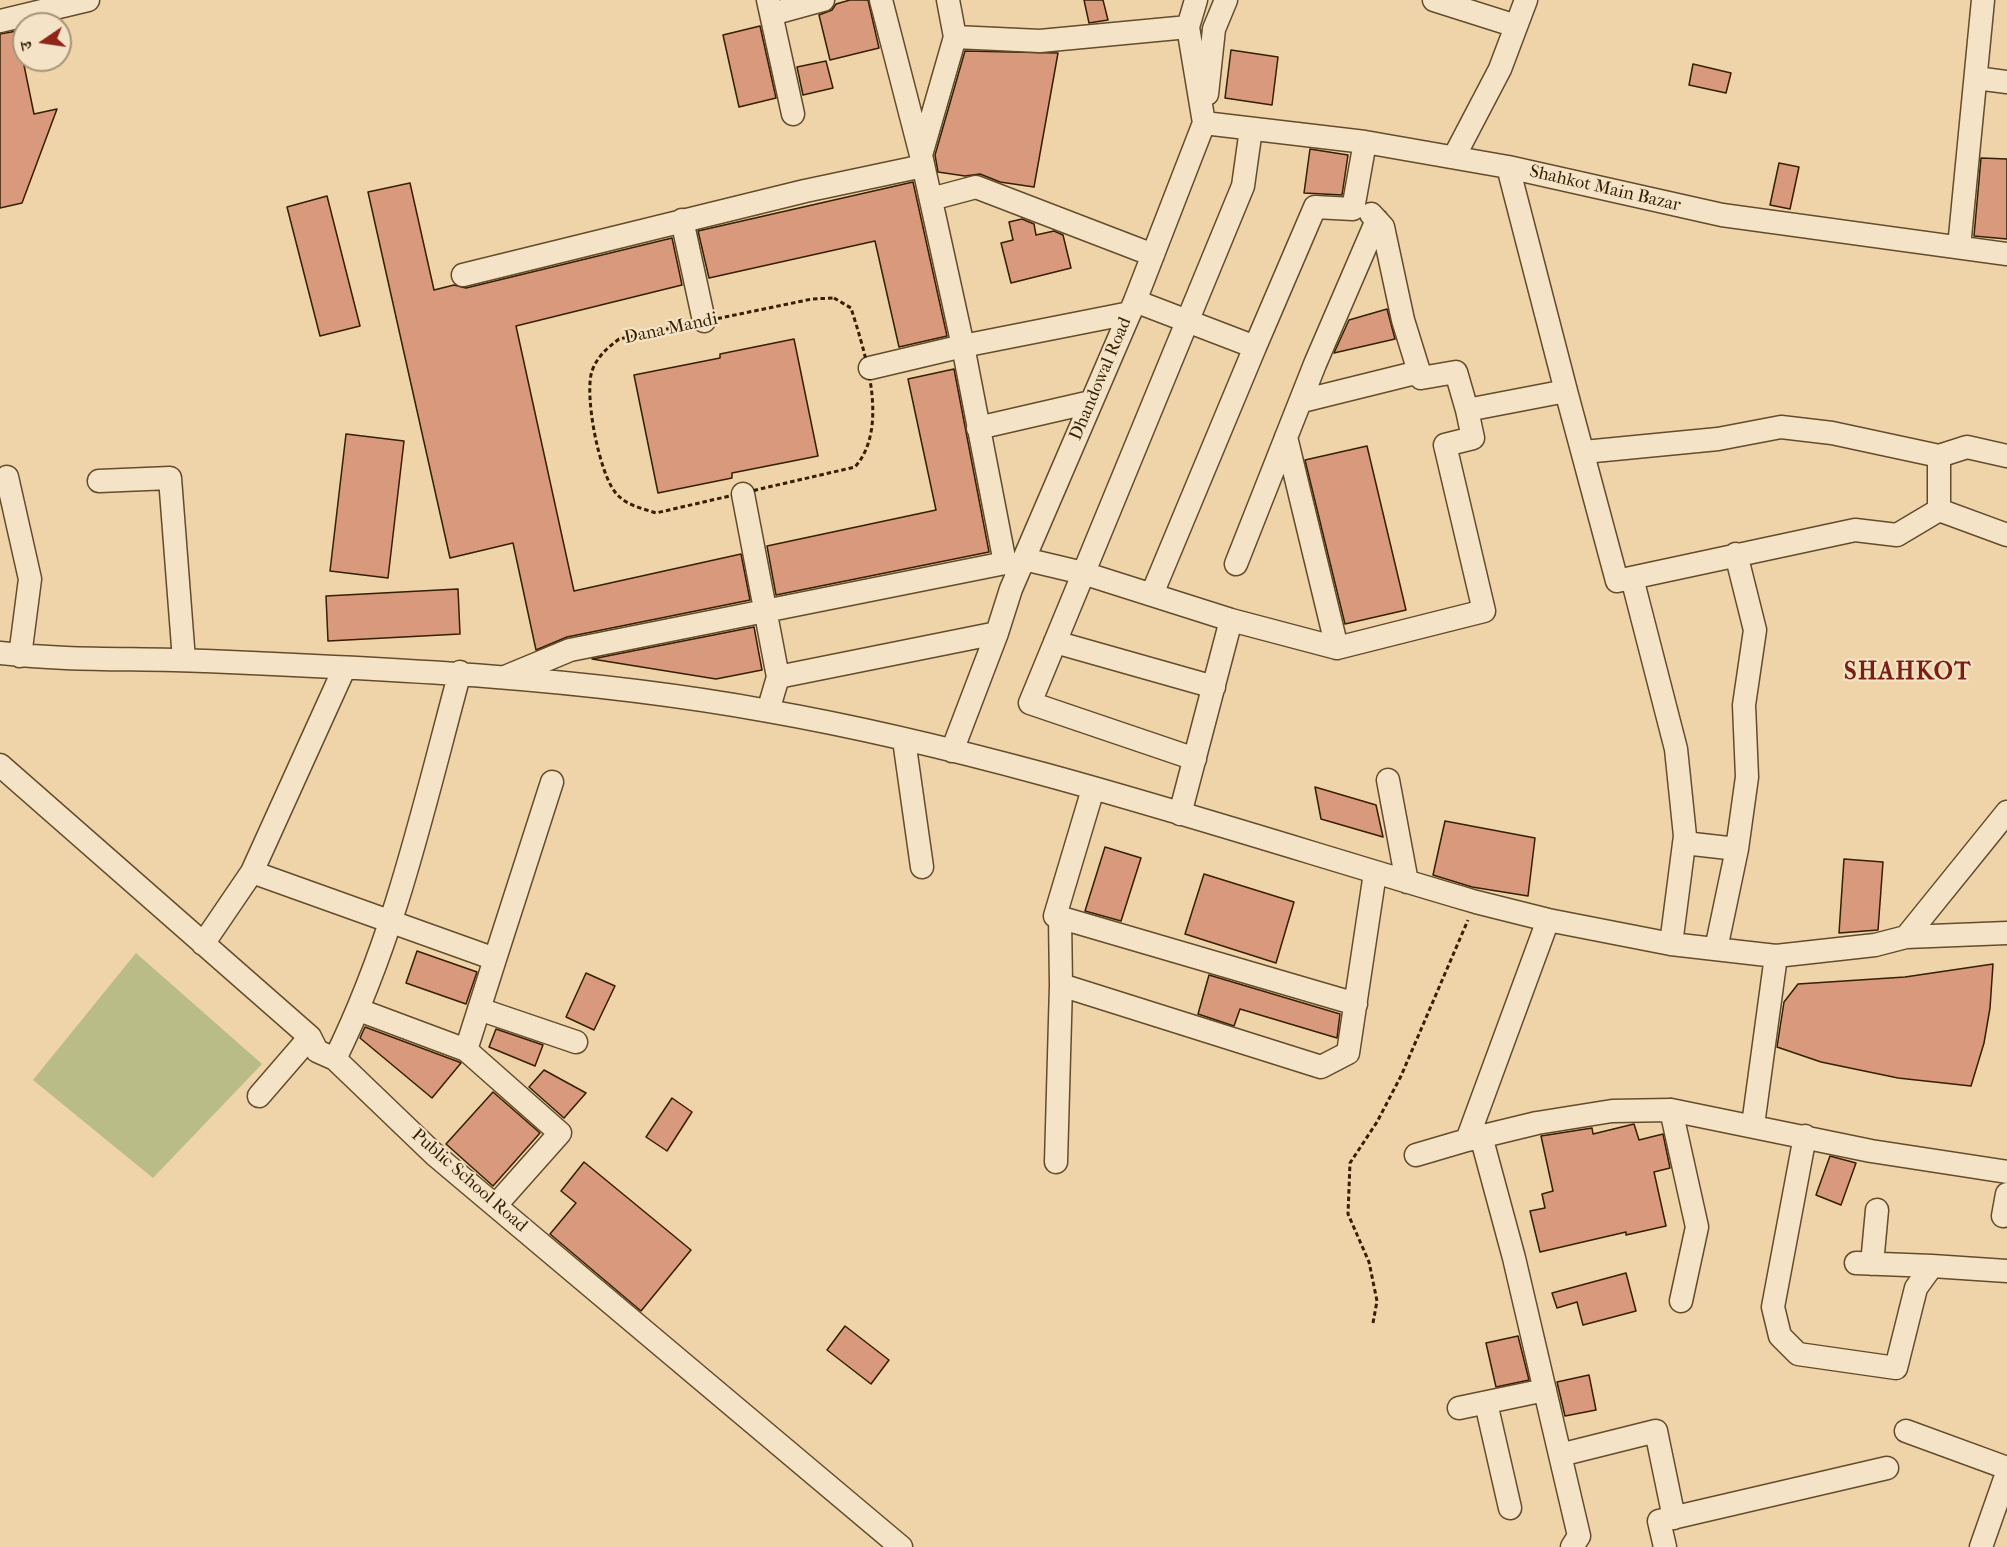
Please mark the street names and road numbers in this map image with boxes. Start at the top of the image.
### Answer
street label: Shahkot Main Bazar [1527,161,1683,217]
street label: Dana Mandi [622,309,720,349]
street label: Dhandowal Road [1065,314,1137,444]
street label: Public School Road [407,1125,531,1237]

